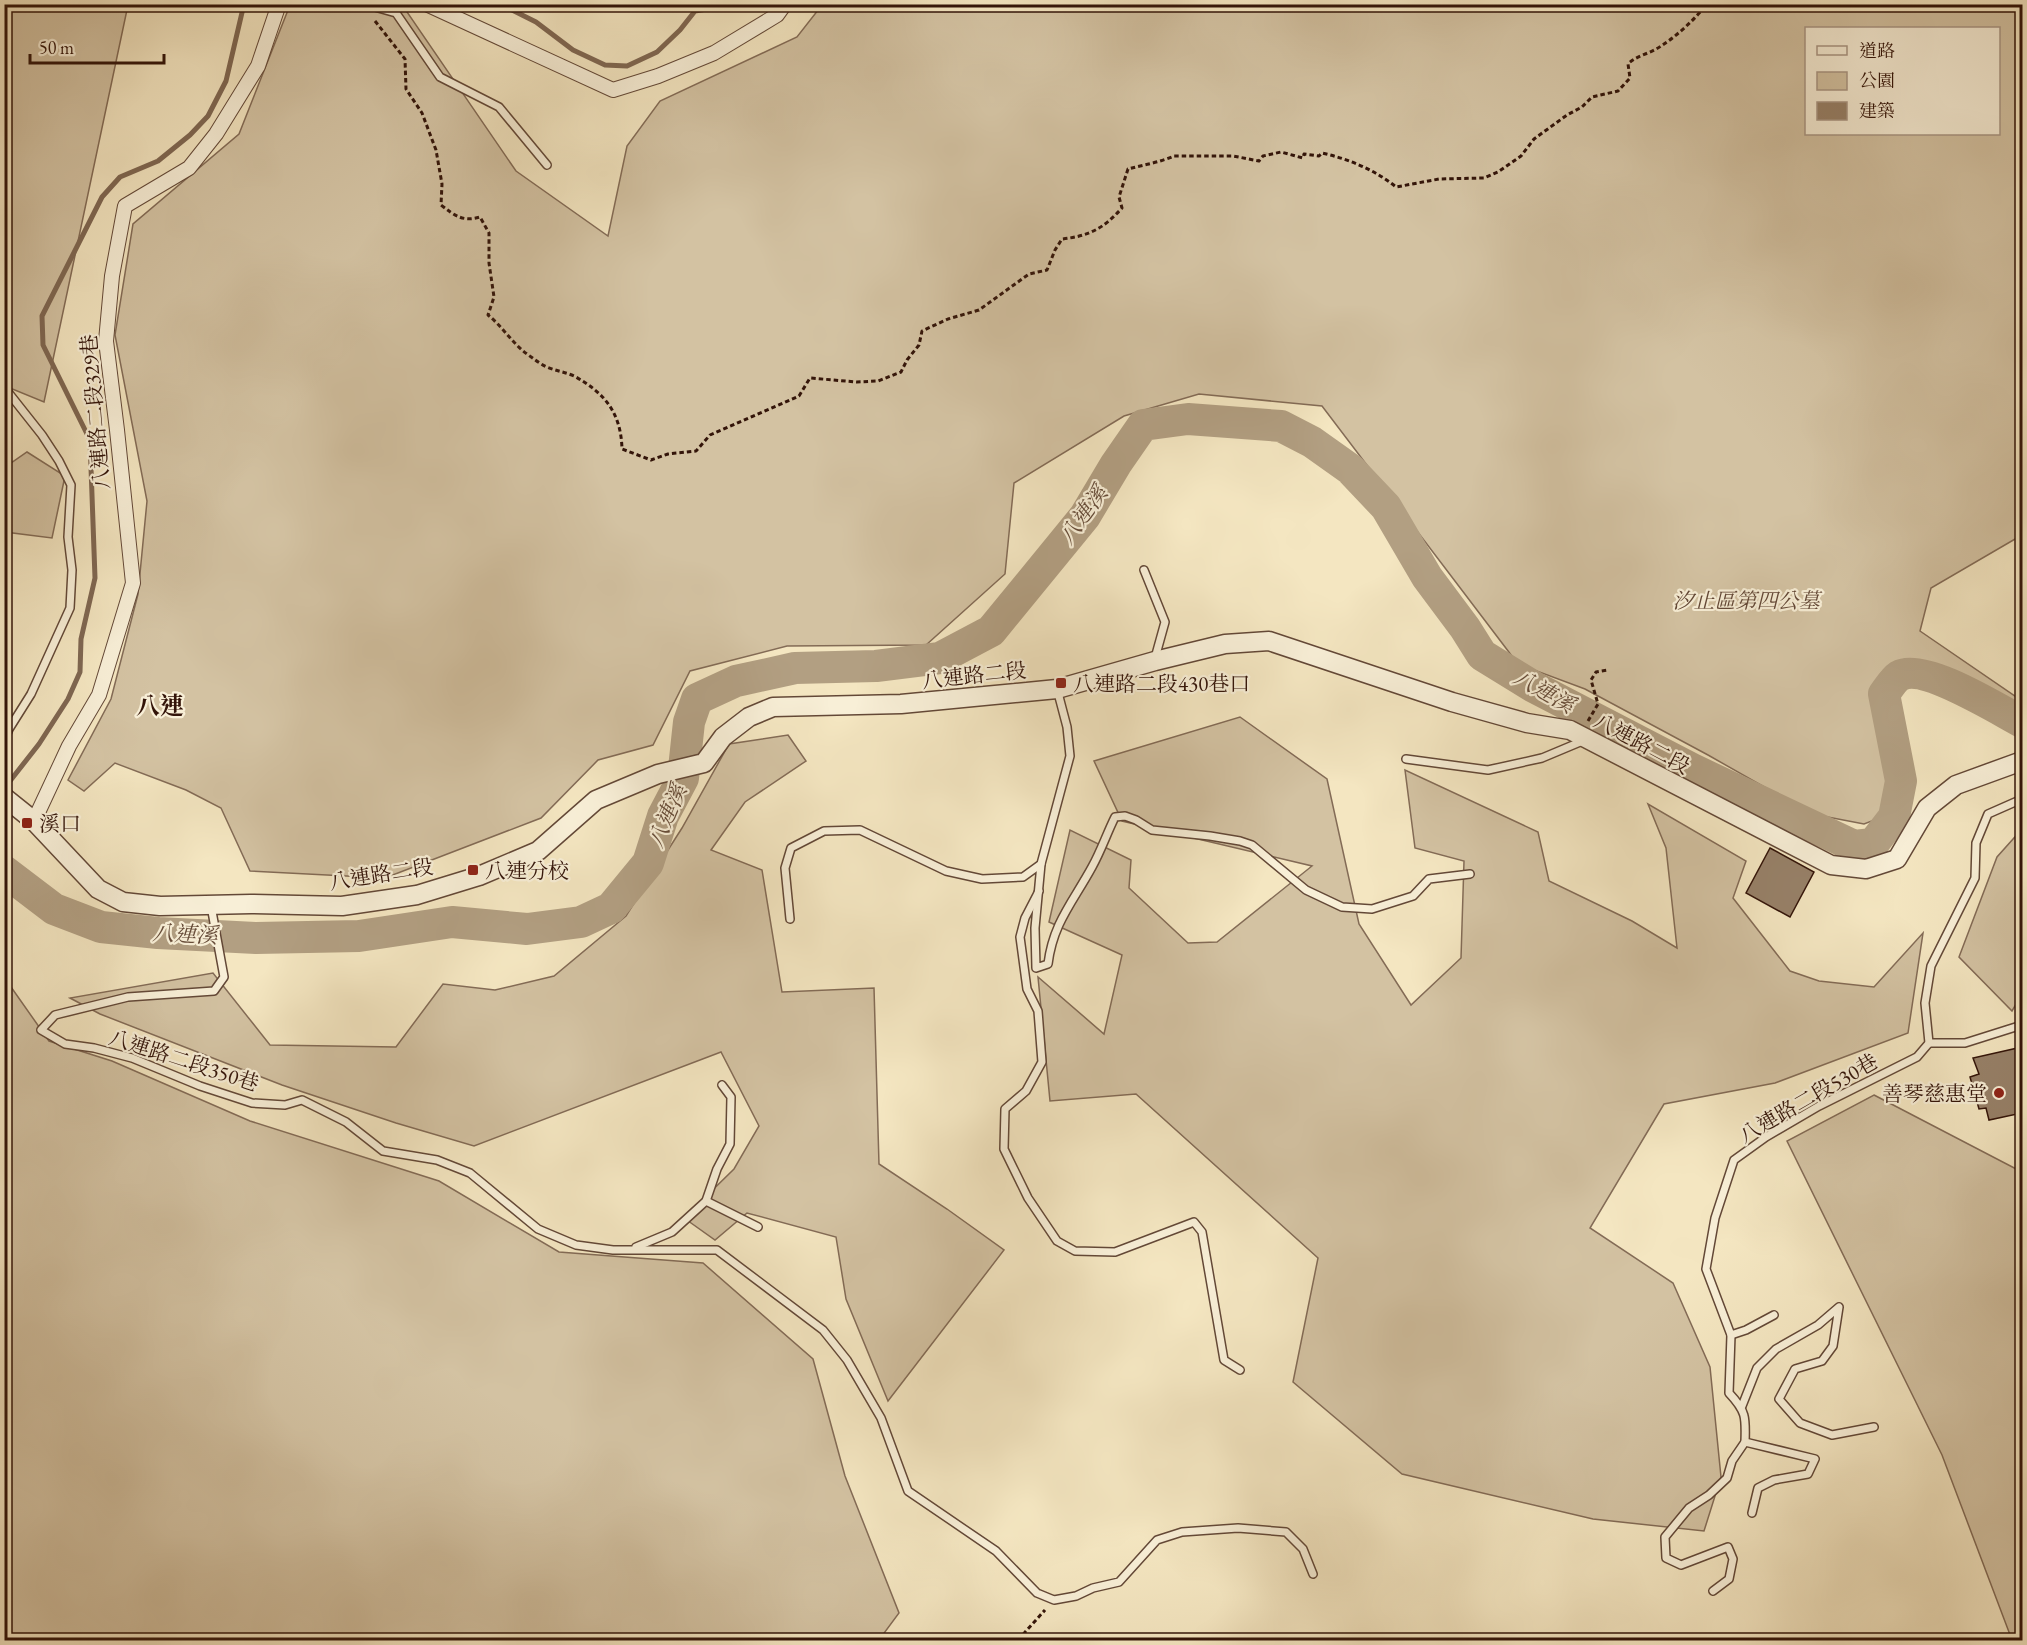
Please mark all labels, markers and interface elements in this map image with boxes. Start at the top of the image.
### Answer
scale bar [30,27,164,65]
legend [1805,27,2000,135]
text: 50 m [39,36,74,59]
text: 道路 [1859,39,1895,62]
text: 公園 [1859,69,1895,92]
text: 建築 [1859,99,1895,122]
street label: 八連路二段329巷 [75,333,115,491]
water label: 八連溪 [1052,478,1115,550]
park label: 汐止區第四公墓 [1673,587,1822,614]
street label: 八連路二段 [920,656,1028,694]
water label: 八連溪 [1508,662,1582,721]
place label: 八連路二段430巷口 [1073,670,1250,697]
marker: 八連路二段430巷口 [1054,676,1068,690]
district label: 八連 [136,690,184,721]
street label: 八連路二段 [1589,706,1695,780]
water label: 八連溪 [641,778,694,852]
place label: 溪口 [39,810,81,837]
marker: 溪口 [20,816,34,830]
street label: 八連路二段 [327,852,435,896]
place label: 八連分校 [485,857,569,884]
marker: 八連分校 [466,863,480,877]
water label: 八連溪 [151,918,221,950]
street label: 八連路二段350巷 [106,1023,262,1097]
street label: 八連路二段530巷 [1734,1047,1882,1149]
place label: 善琴慈惠堂 [1882,1080,1987,1107]
marker: 善琴慈惠堂 [1992,1086,2006,1100]

